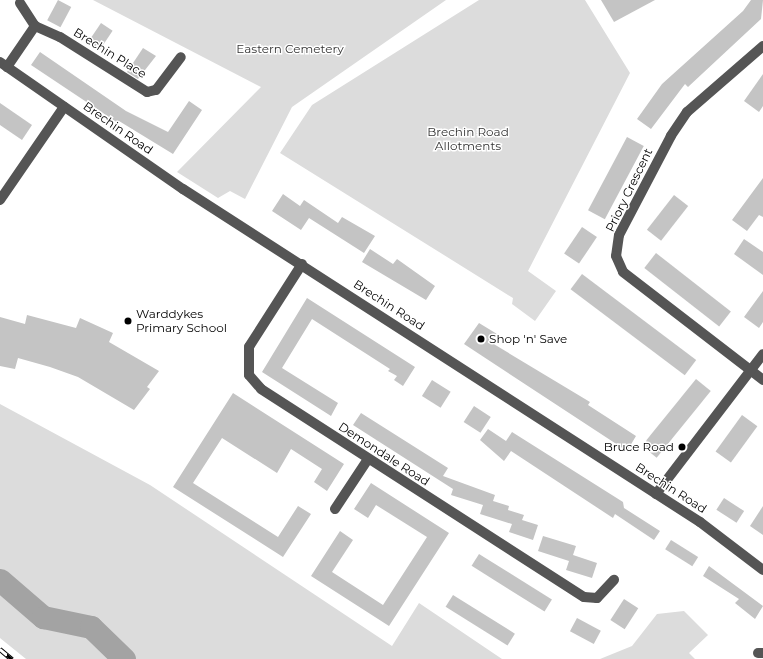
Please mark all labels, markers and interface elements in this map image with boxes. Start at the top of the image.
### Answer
street label: Brechin Place [71,25,149,81]
park label: Eastern Cemetery [236,42,344,56]
street label: Brechin Road [80,99,156,157]
park label: Brechin Road Allotments [427,125,509,153]
street label: Priory Crescent [603,146,655,234]
street label: Brechin Road [351,277,427,333]
place label: Warddykes Primary School [136,307,227,335]
marker: Warddykes Primary School [123,316,133,326]
place label: Shop 'n' Save [489,332,567,346]
marker: Shop 'n' Save [476,334,486,344]
street label: Demondale Road [336,419,432,489]
place label: Bruce Road [604,440,674,454]
marker: Bruce Road [677,442,687,452]
street label: Brechin Road [633,460,709,516]

